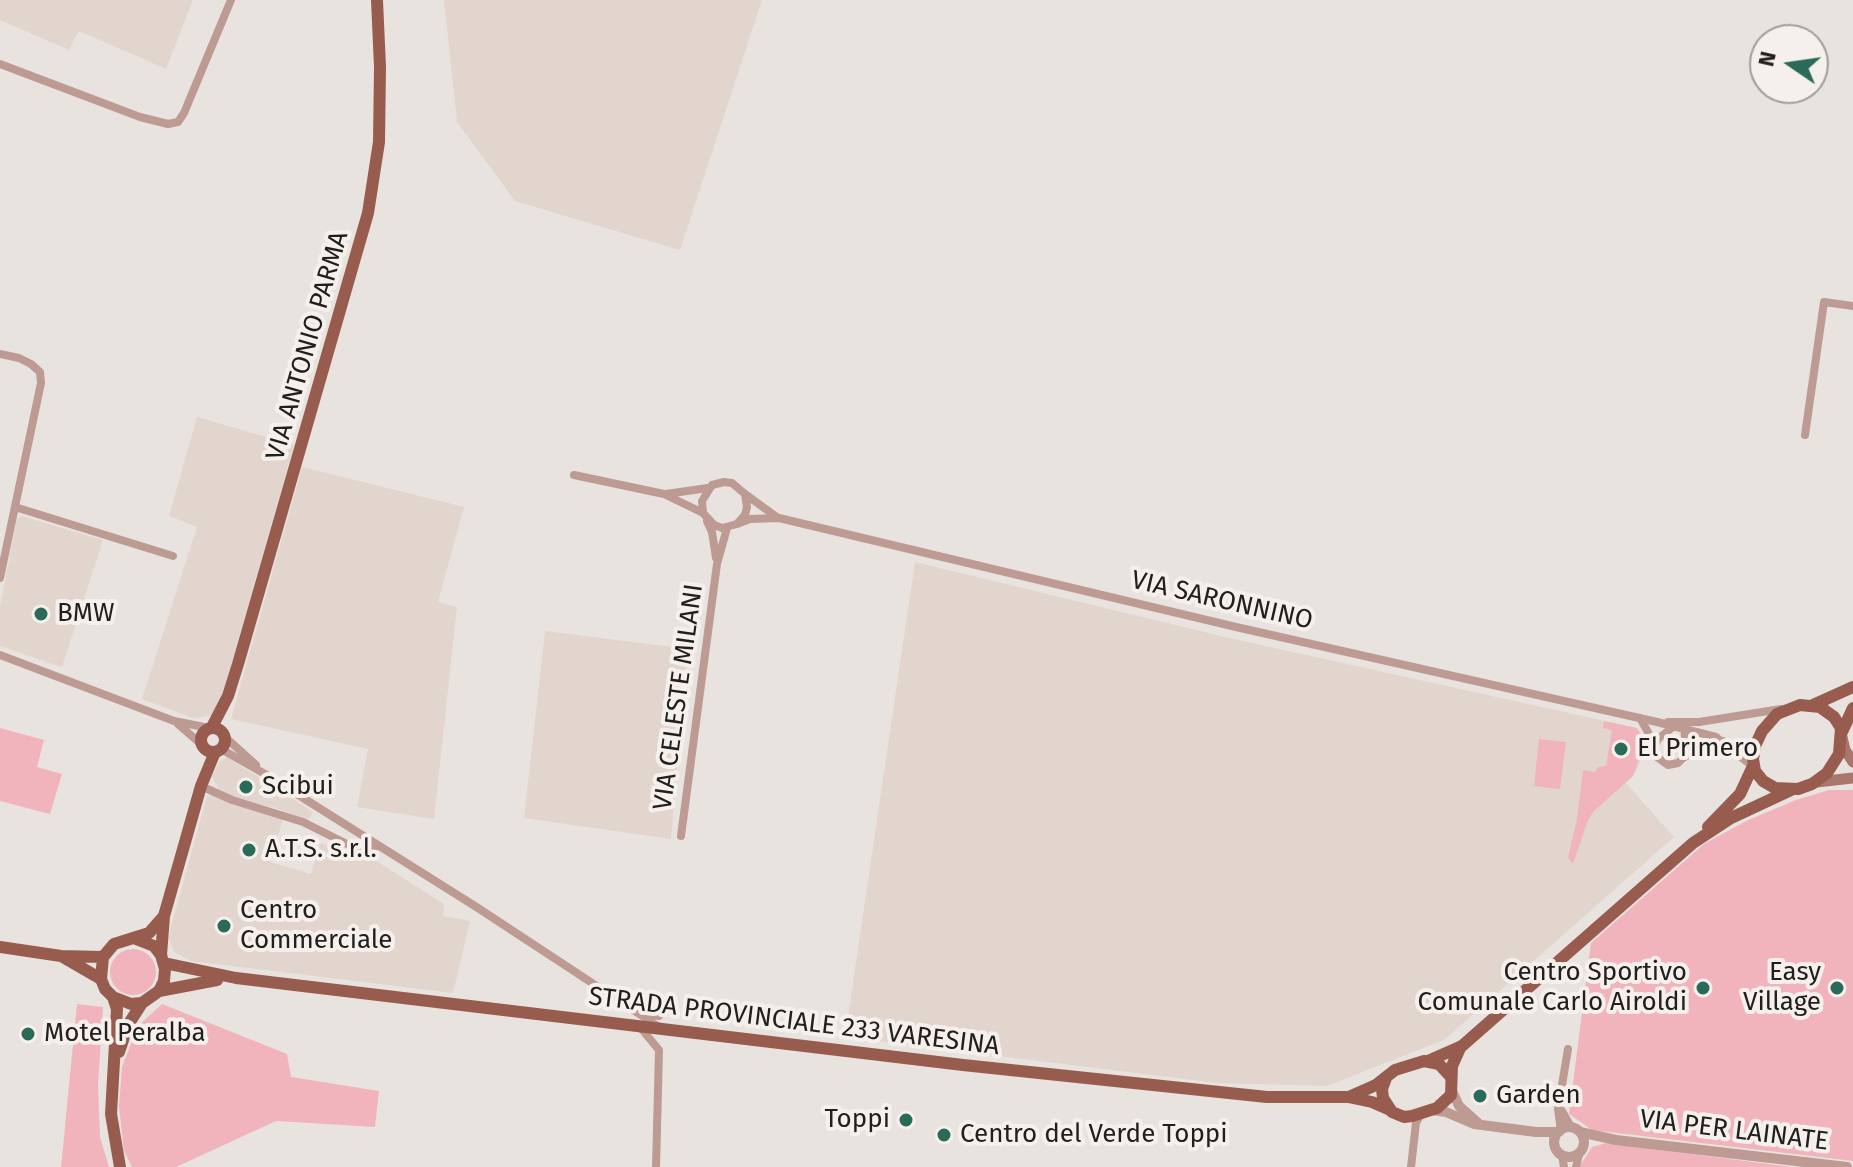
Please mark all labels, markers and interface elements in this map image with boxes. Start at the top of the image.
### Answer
north arrow [1749,24,1829,104]
text: N [1752,49,1782,69]
street label: VIA ANTONIO PARMA [260,228,356,464]
street label: VIA SARONNINO [1128,565,1316,637]
street label: VIA CELESTE MILANI [648,582,710,812]
place label: BMW [57,598,115,630]
marker: BMW [32,605,50,623]
place label: El Primero [1637,733,1758,765]
marker: El Primero [1612,740,1630,758]
place label: Scibui [262,771,334,803]
marker: Scibui [237,778,255,796]
place label: A.T.S. s.r.l. [265,834,377,866]
marker: A.T.S. s.r.l. [240,841,258,859]
place label: Centro Commerciale [240,895,393,956]
marker: Centro Commerciale [215,917,233,935]
place label: Centro Sportivo Comunale Carlo Airoldi [1418,957,1687,1018]
place label: Easy Village [1743,957,1821,1018]
marker: Centro Sportivo Comunale Carlo Airoldi [1694,979,1712,997]
marker: Easy Village [1828,979,1846,997]
street label: STRADA PROVINCIALE 233 VARESINA [587,981,1001,1063]
place label: Motel Peralba [44,1018,206,1050]
marker: Motel Peralba [19,1025,37,1043]
place label: Garden [1496,1080,1581,1112]
marker: Garden [1471,1087,1489,1105]
place label: Toppi [825,1104,890,1136]
street label: VIA PER LAINATE [1638,1104,1830,1158]
marker: Toppi [897,1111,915,1129]
place label: Centro del Verde Toppi [960,1119,1228,1151]
marker: Centro del Verde Toppi [935,1126,953,1144]

